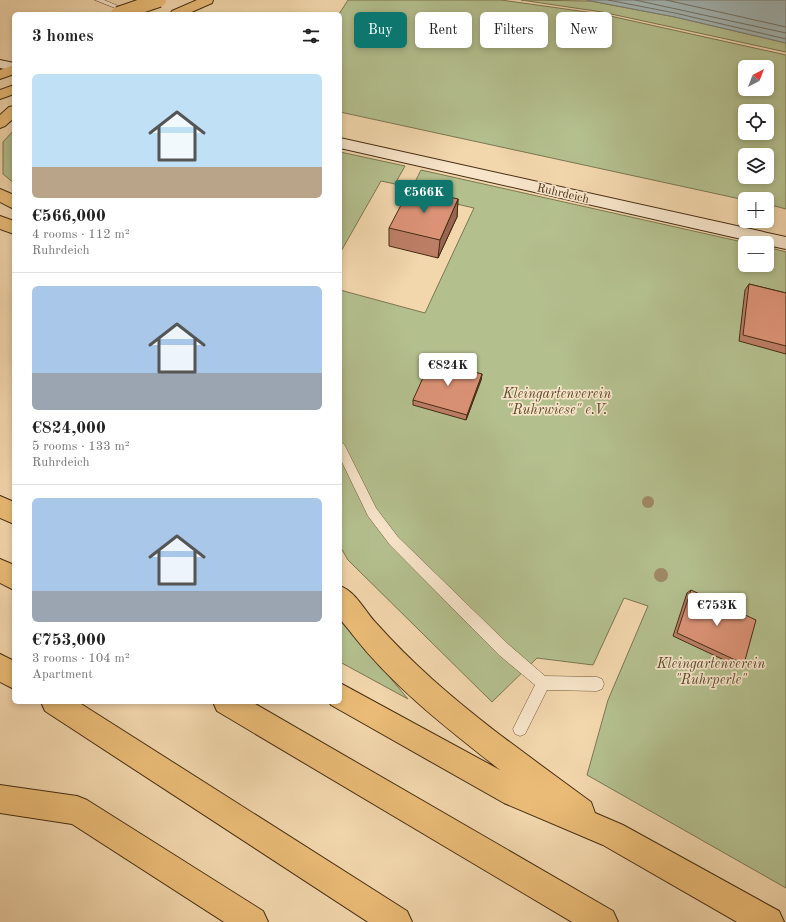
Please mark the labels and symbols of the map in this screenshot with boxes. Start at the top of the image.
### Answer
north arrow [738,60,774,96]
pin: €566K [396,180,452,214]
street label: Ruhrdeich [535,182,591,206]
pin: €824K [420,353,476,387]
park label: Kleingartenverein "Ruhrwiese" e.V. [502,387,611,417]
pin: €753K [689,593,745,627]
park label: Kleingartenverein "Ruhrperle" [656,657,765,688]

